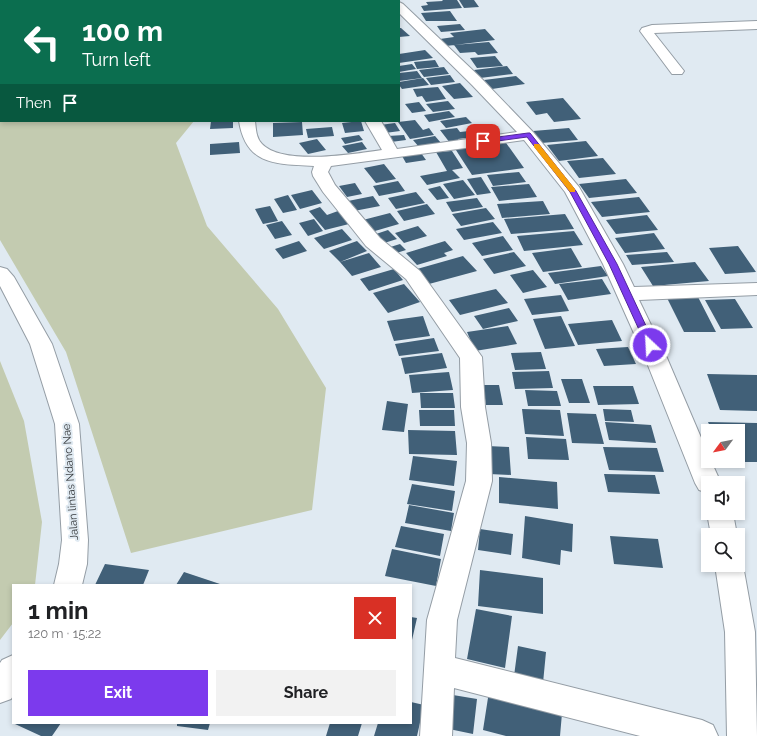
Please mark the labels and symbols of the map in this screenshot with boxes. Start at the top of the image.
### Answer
pin [466,124,500,158]
position arrow [629,324,671,366]
street label: Jalan lintas Ndano Nae [60,423,81,541]
north arrow [701,424,745,468]

